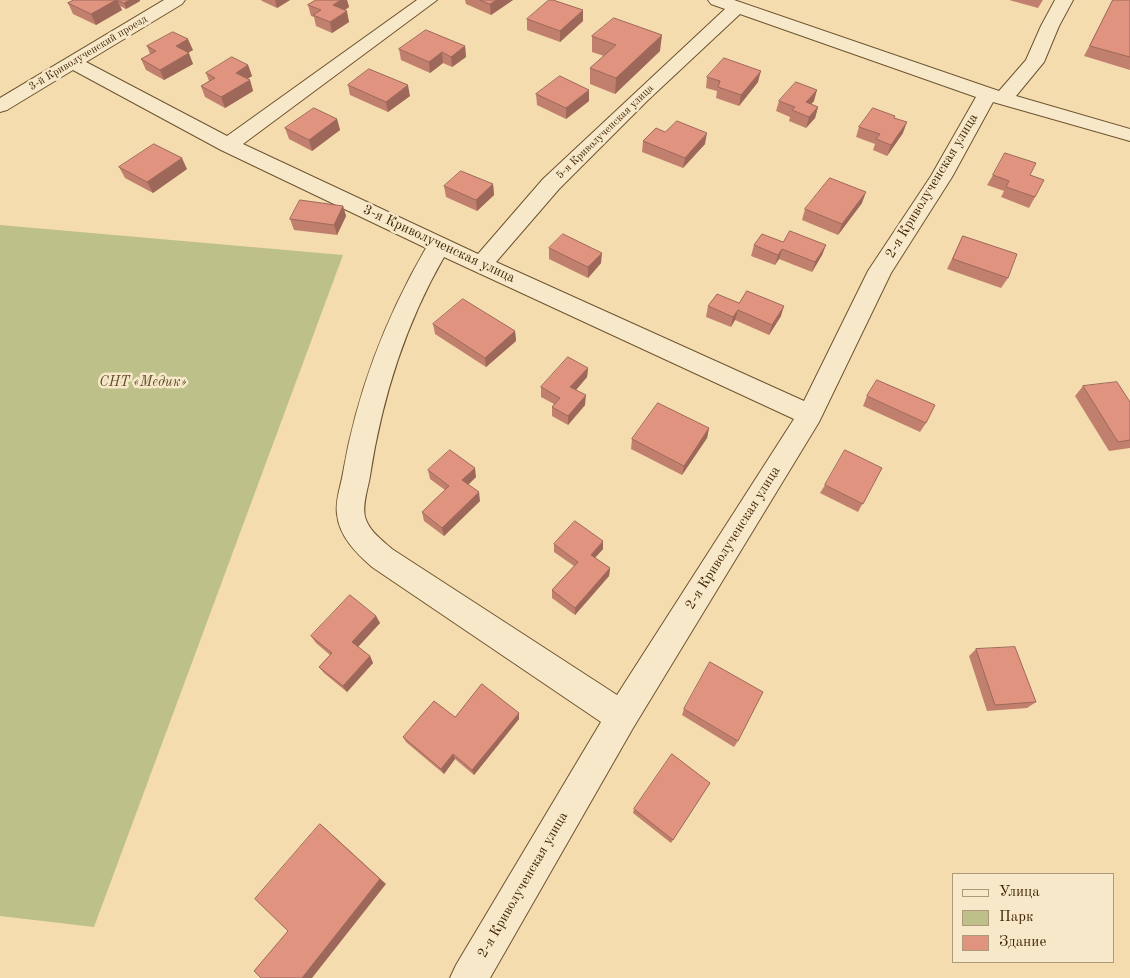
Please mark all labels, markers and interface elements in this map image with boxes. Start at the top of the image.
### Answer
street label: 3-й Криволученский проезд [27,12,149,94]
street label: 5-я Криволученская улица [554,82,656,182]
street label: 2-я Криволученская улица [882,111,982,261]
street label: 3-я Криволученская улица [360,201,518,287]
park label: СНТ «Медик» [99,374,187,390]
street label: 2-я Криволученская улица [682,463,784,613]
street label: 2-я Криволученская улица [474,809,572,961]
legend [952,873,1115,963]
text: Улица [999,885,1040,900]
text: Парк [999,910,1034,925]
text: Здание [999,935,1046,950]

